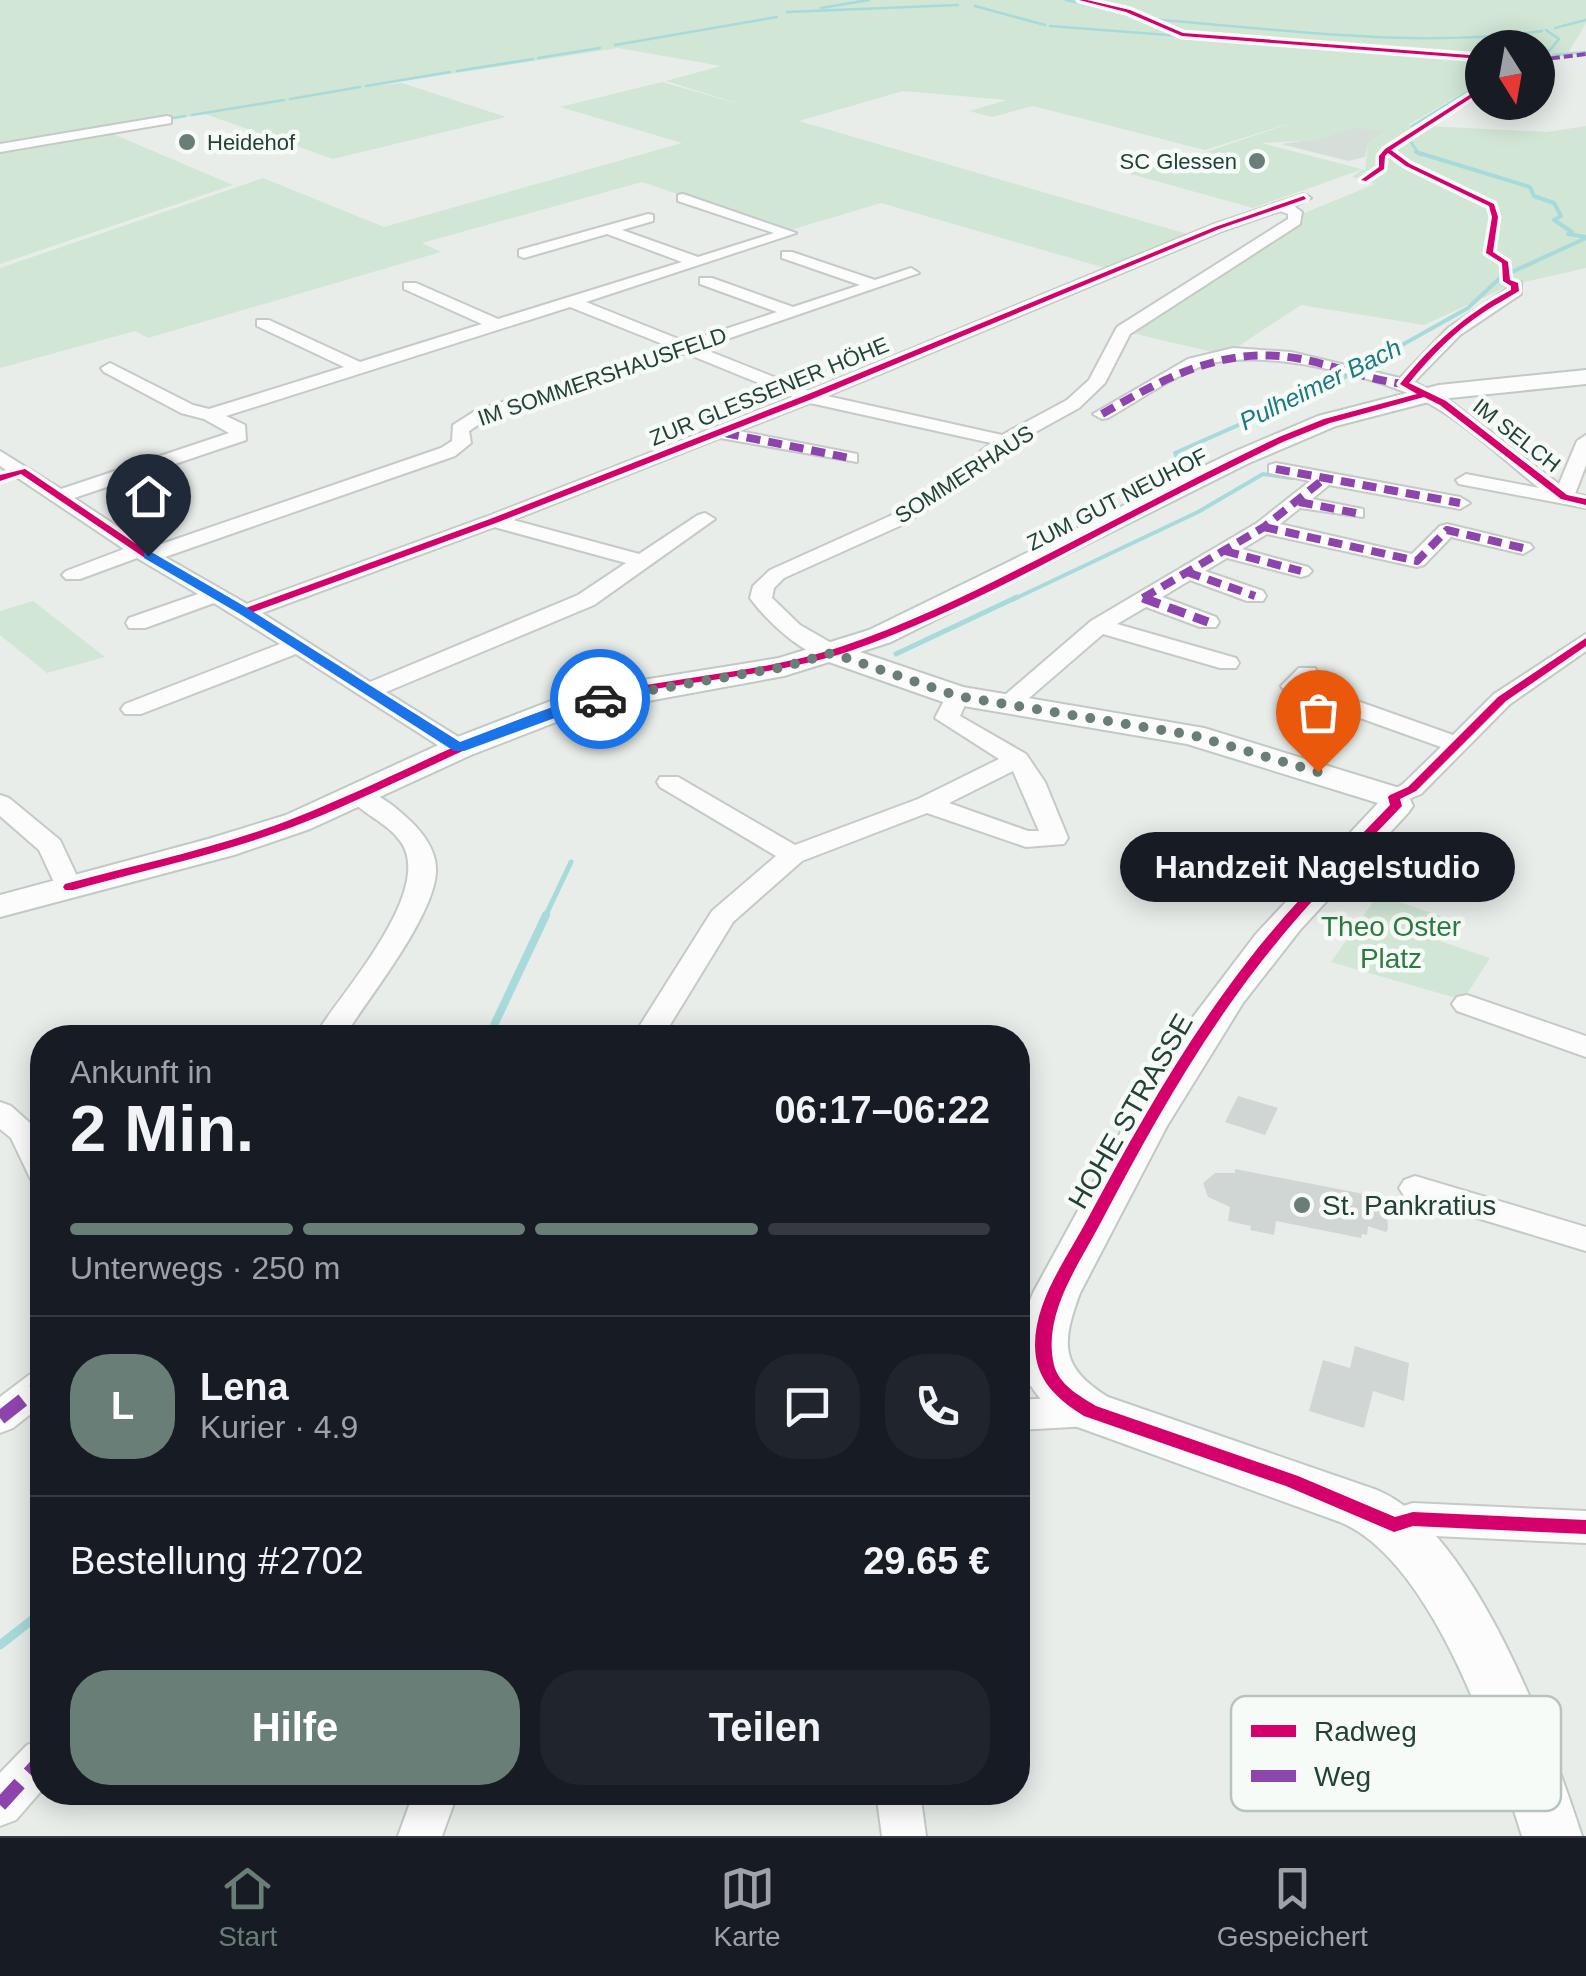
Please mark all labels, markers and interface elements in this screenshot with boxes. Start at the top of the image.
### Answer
north arrow [1465,30,1555,120]
map controls [1465,30,1555,120]
place label: Heidehof [207,130,296,155]
marker: Heidehof [176,131,198,153]
place label: SC Glessen [1120,149,1237,174]
marker: SC Glessen [1246,150,1268,172]
street label: IM SOMMERSHAUSFELD [474,322,730,431]
street label: ZUR GLESSENER HÖHE [646,332,892,451]
water label: Pulheimer Bach [1235,333,1405,435]
street label: IM SELCH [1468,394,1565,477]
street label: SOMMERHAUS [890,420,1038,529]
street label: ZUM GUT NEUHOF [1023,443,1211,556]
pin [106,454,191,557]
icon: home [121,469,176,524]
courier [550,649,650,749]
pin [1276,670,1361,773]
icon: car [573,672,628,727]
icon: bag [1291,685,1346,740]
callout: Handzeit Nagelstudio [1120,832,1516,902]
text: Handzeit Nagelstudio [1155,849,1480,885]
park label: Theo Oster Platz [1321,911,1461,974]
street label: HOHE STRASSE [1062,1009,1199,1214]
text: Ankunft in [70,1054,212,1090]
text: 06:17–06:22 [774,1089,990,1131]
text: 2 Min. [70,1092,254,1165]
place label: St. Pankratius [1322,1190,1496,1221]
marker: St. Pankratius [1291,1194,1313,1216]
text: Unterwegs · 250 m [70,1250,340,1286]
button: chat [755,1354,860,1459]
button: phone [885,1354,990,1459]
text: Lena [200,1366,289,1408]
text: L [111,1385,134,1427]
text: Kurier · 4.9 [200,1409,358,1445]
text: Bestellung #2702 [70,1540,364,1582]
text: 29.65 € [863,1540,990,1582]
button: Hilfe [70,1670,520,1785]
button: Teilen [540,1670,990,1785]
legend [1231,1696,1561,1811]
text: Radweg [1314,1716,1417,1747]
text: Weg [1314,1761,1371,1792]
tab: Start [218,1861,277,1953]
tab: Karte [714,1861,781,1953]
tab: Gespeichert [1217,1861,1368,1953]

